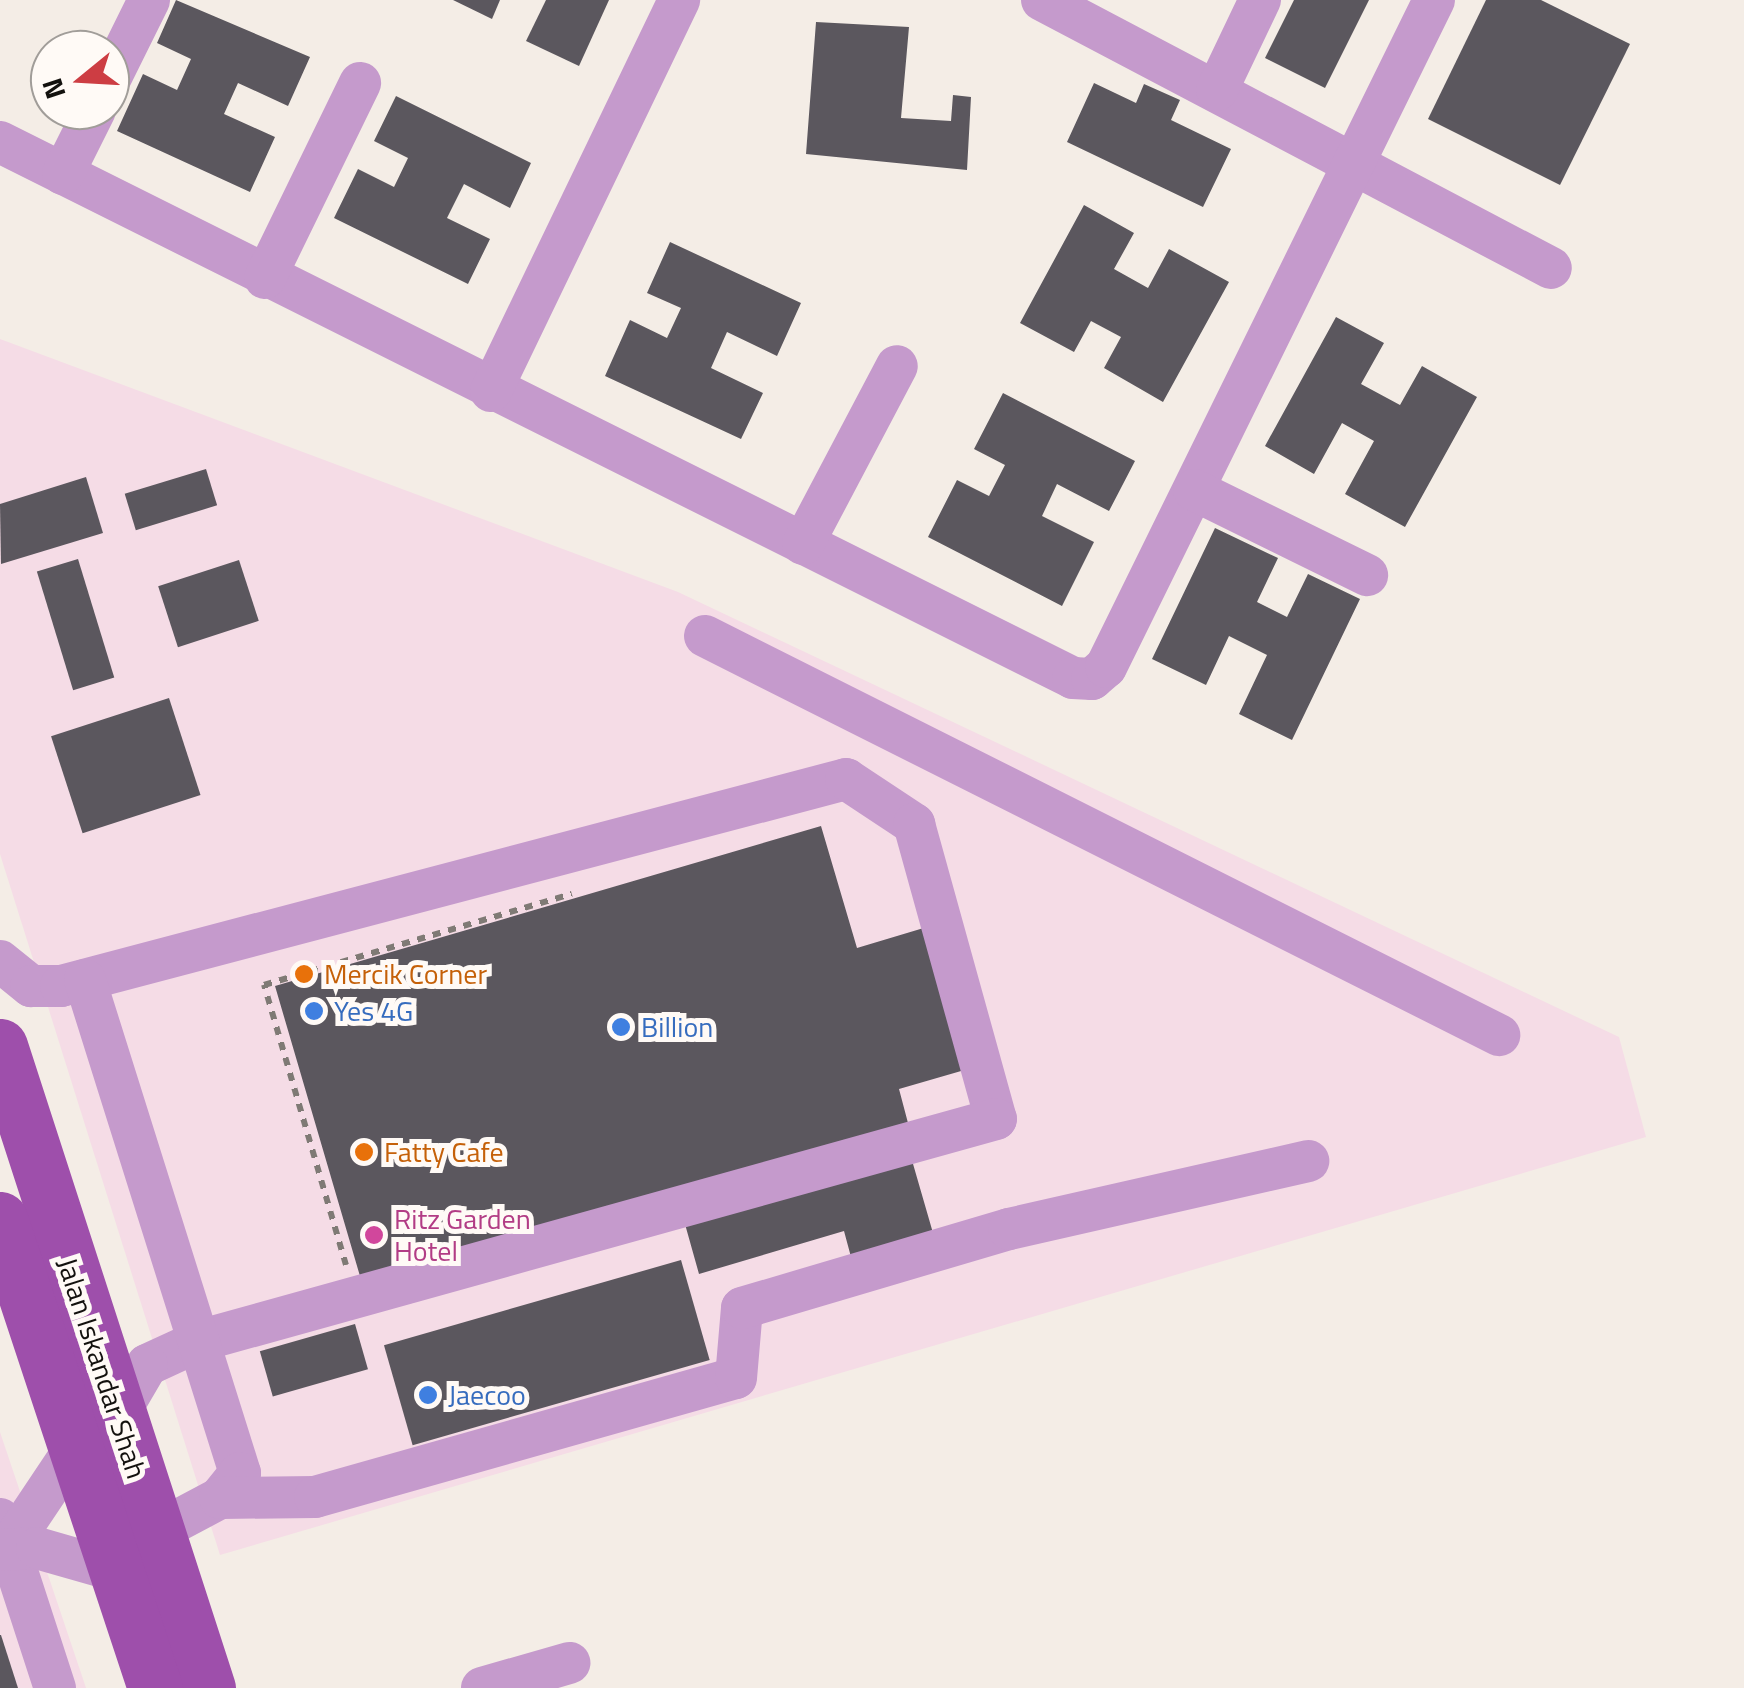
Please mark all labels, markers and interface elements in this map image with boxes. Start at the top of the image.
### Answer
north arrow [30,30,130,130]
text: N [29,73,76,105]
place label: Mercik Corner [324,957,487,991]
marker: Mercik Corner [293,963,315,985]
place label: Yes 4G [334,994,413,1028]
marker: Yes 4G [303,1000,325,1022]
place label: Billion [641,1010,713,1044]
marker: Billion [610,1016,632,1038]
place label: Fatty Cafe [384,1135,504,1169]
marker: Fatty Cafe [353,1141,375,1163]
place label: Ritz Garden Hotel [394,1202,531,1268]
marker: Ritz Garden Hotel [363,1224,385,1246]
street label: Jalan Iskandar Shah [50,1253,154,1483]
place label: Jaecoo [448,1378,526,1412]
marker: Jaecoo [417,1384,439,1406]

